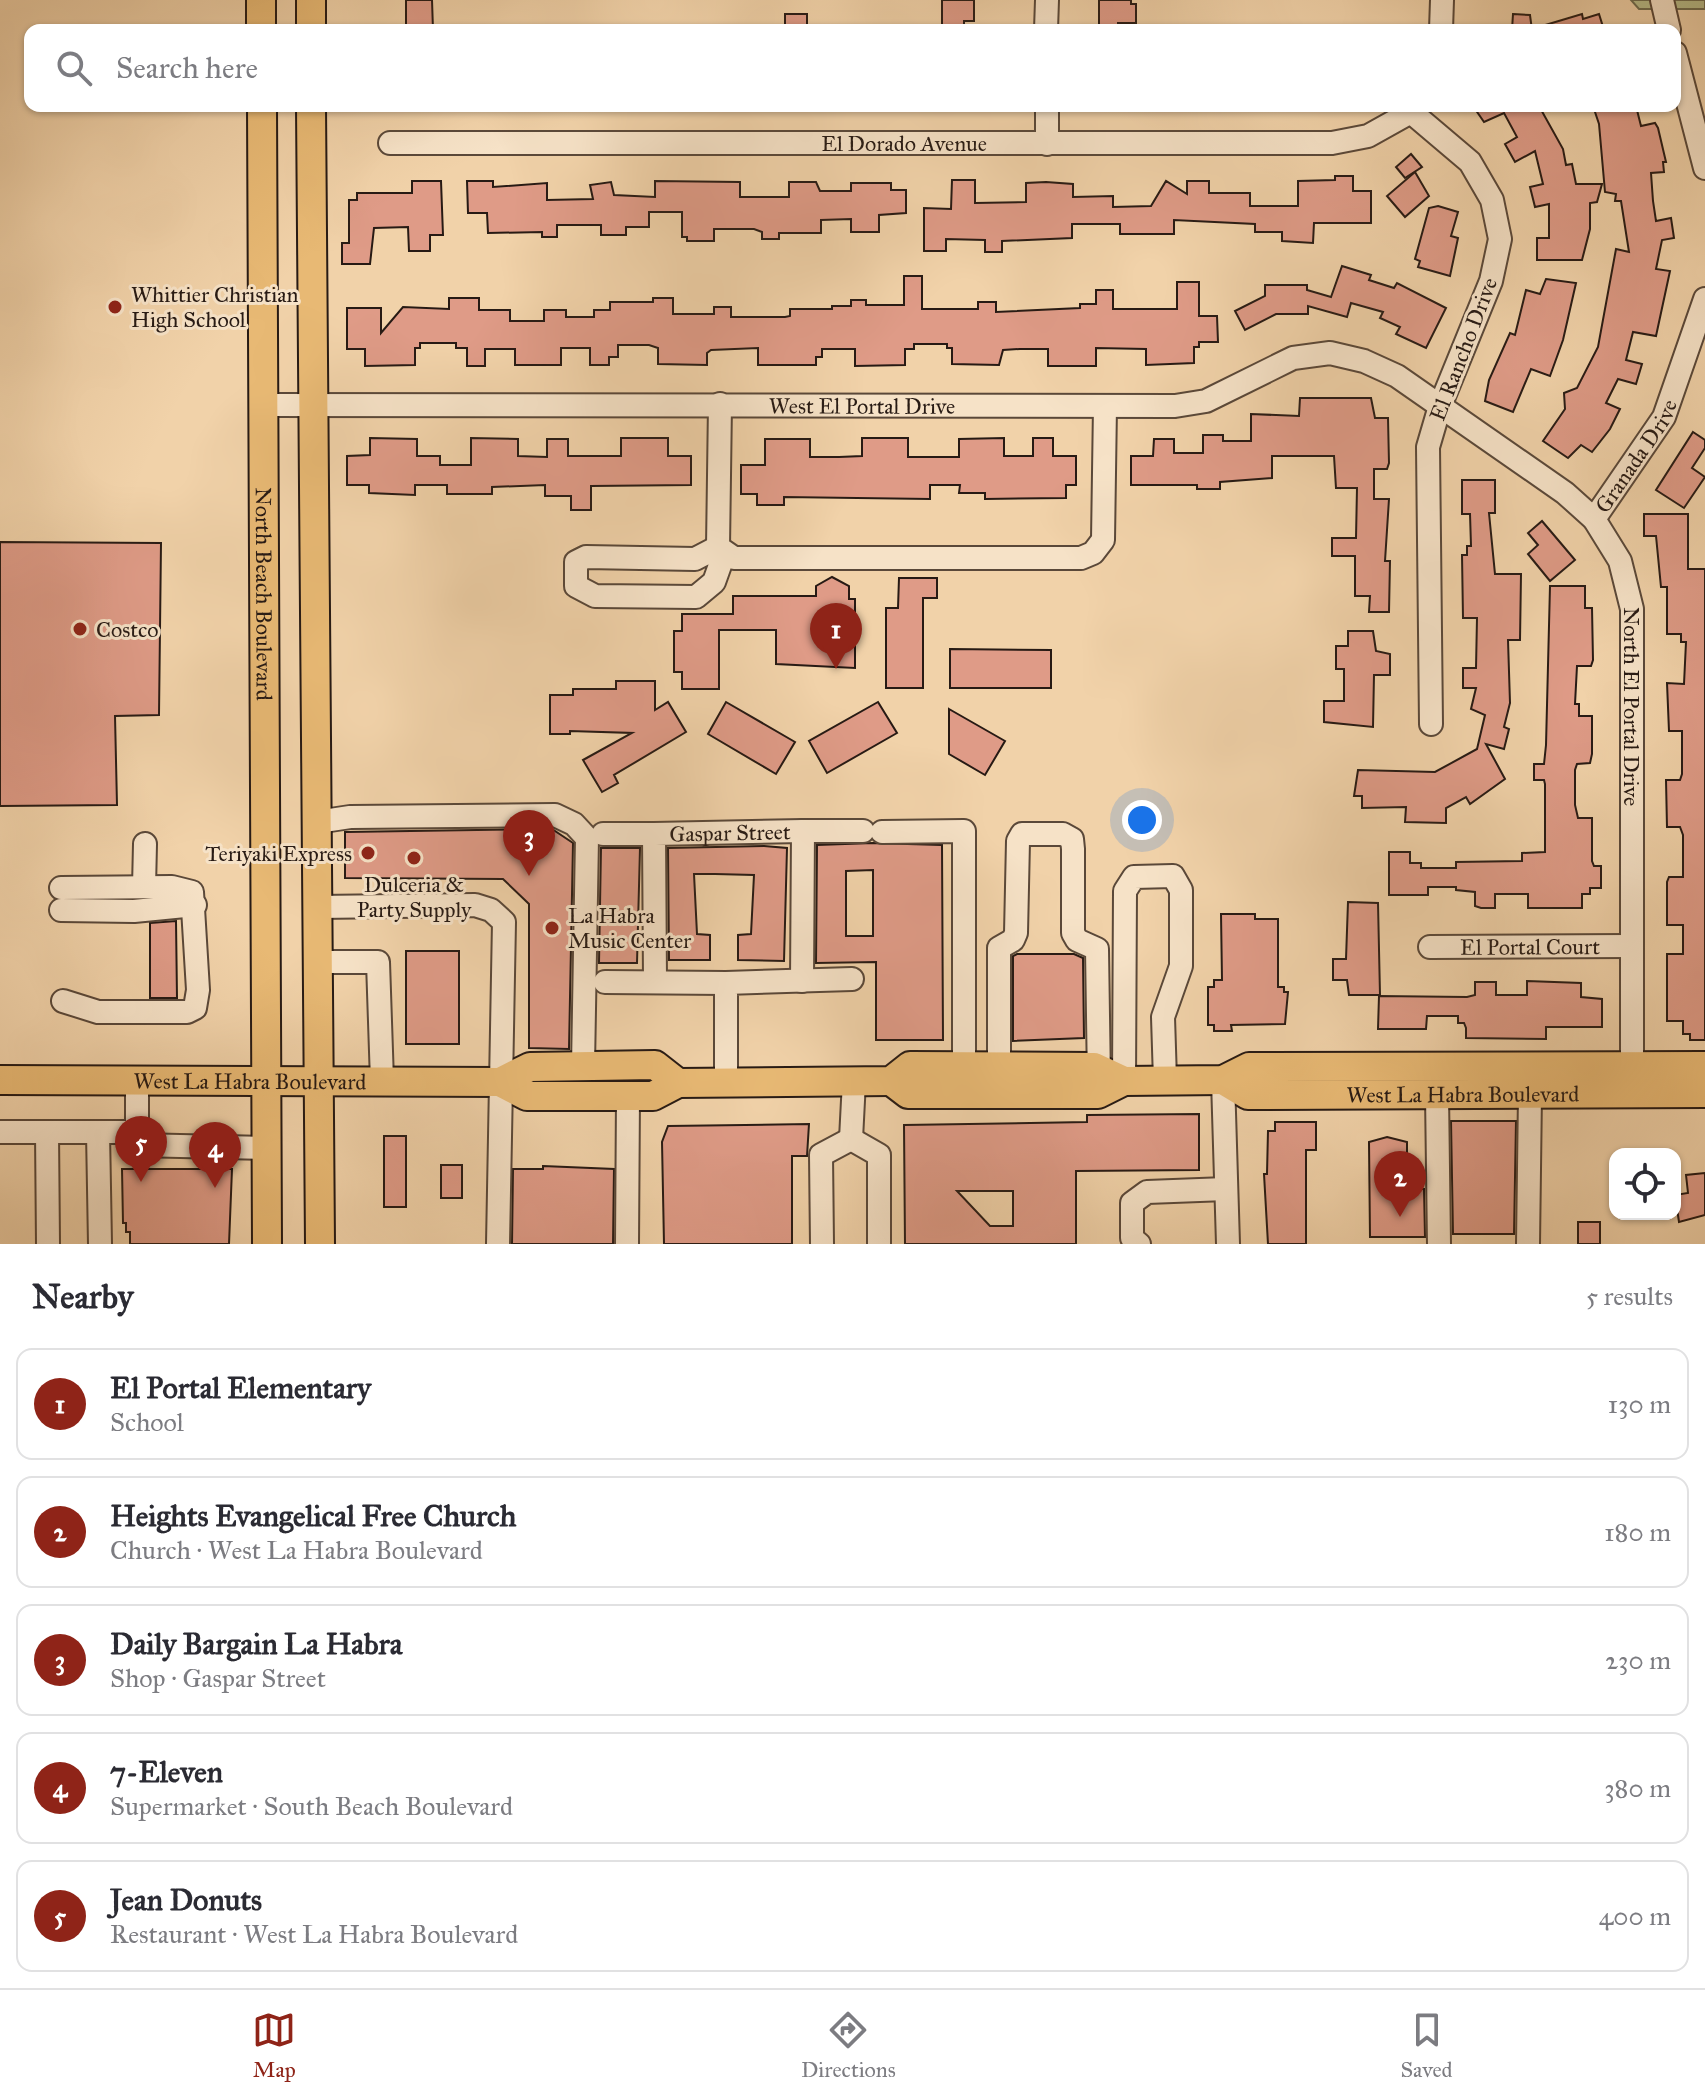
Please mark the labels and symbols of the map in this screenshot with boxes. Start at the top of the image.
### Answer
street label: El Dorado Avenue [821,130,987,157]
street label: El Rancho Drive [1424,274,1503,425]
place label: Whittier Christian High School [131,281,299,333]
marker: Whittier Christian High School [106,298,124,316]
street label: West El Portal Drive [769,393,955,420]
street label: Granada Drive [1589,396,1683,518]
street label: North Beach Boulevard [250,487,278,701]
pin: 1 [810,603,862,669]
street label: North El Portal Drive [1618,607,1645,806]
place label: Costco [96,616,159,643]
marker: Costco [71,620,89,638]
your location [1122,800,1162,840]
pin: 3 [503,810,555,876]
street label: Gaspar Street [669,818,791,848]
place label: Teriyaki Express [205,840,352,867]
marker: Teriyaki Express [359,844,377,862]
marker: Dulceria & Party Supply [405,849,423,867]
place label: Dulceria & Party Supply [357,871,472,923]
place label: La Habra Music Center [568,902,692,954]
marker: La Habra Music Center [543,919,561,937]
street label: El Portal Court [1460,933,1600,961]
street label: West La Habra Boulevard [134,1068,366,1095]
street label: West La Habra Boulevard [1346,1081,1579,1109]
pin: 5 [115,1116,167,1182]
pin: 4 [189,1122,241,1188]
pin: 2 [1374,1151,1426,1217]

